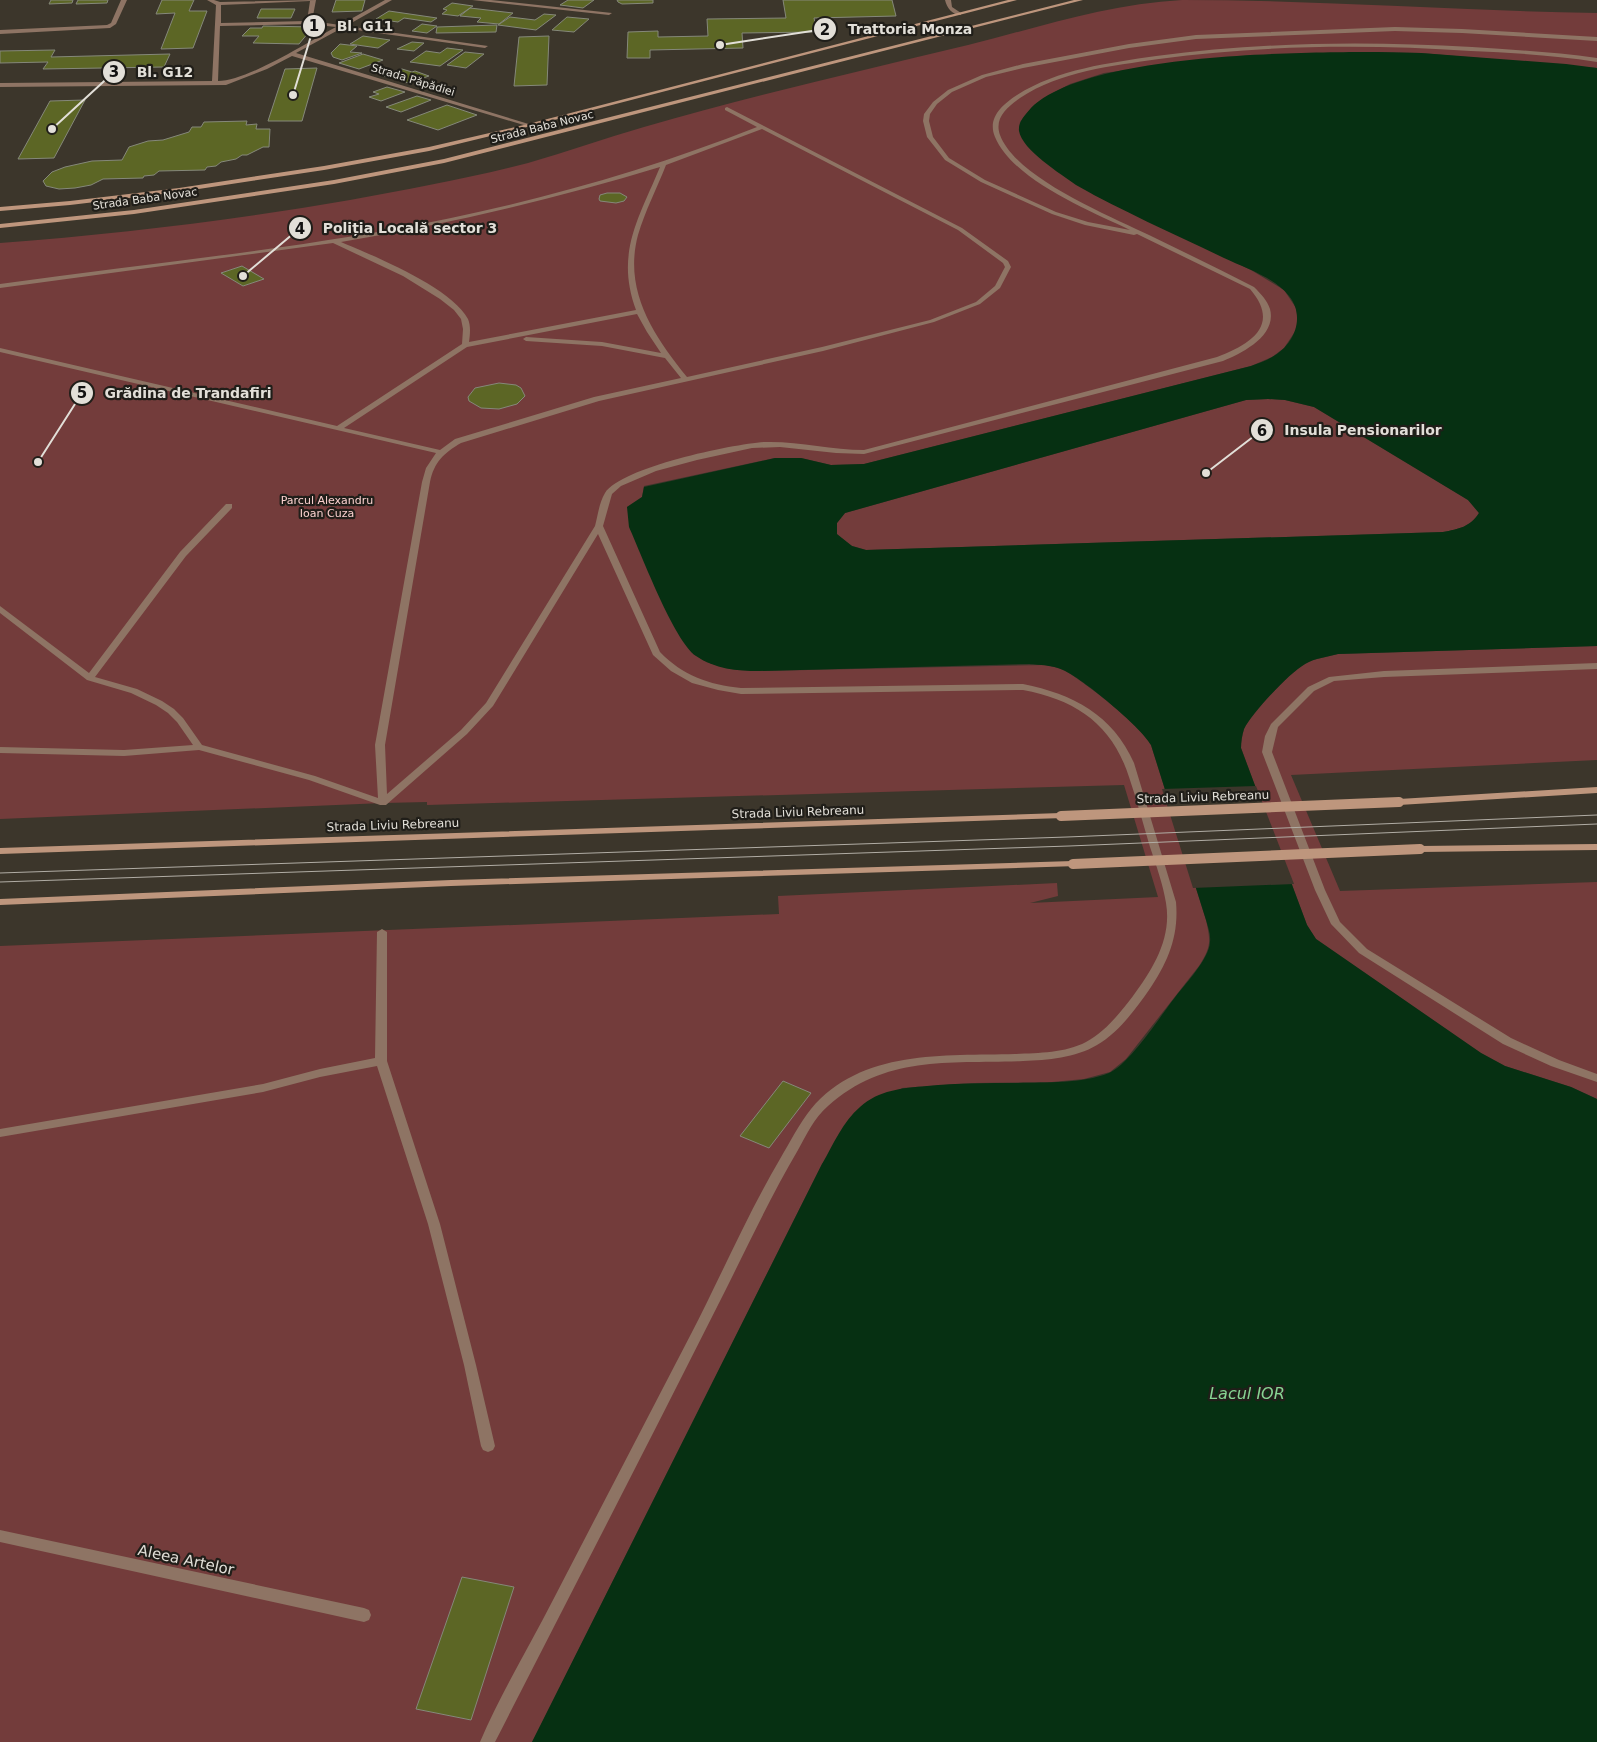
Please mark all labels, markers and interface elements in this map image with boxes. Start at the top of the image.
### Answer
callout: Bl. G11 [302,11,403,40]
callout: Trattoria Monza [813,15,982,44]
text: 1 [309,17,319,35]
text: Bl. G11 [337,18,393,34]
text: 2 [820,21,830,39]
text: Trattoria Monza [848,21,972,37]
callout: Bl. G12 [101,57,203,86]
street label: Strada Păpădiei [370,61,456,99]
text: 3 [109,63,119,81]
text: Bl. G12 [137,64,193,80]
street label: Strada Baba Novac [489,108,595,146]
street label: Strada Baba Novac [92,185,198,213]
callout: Poliția Locală sector 3 [287,214,507,243]
text: 4 [295,220,305,238]
text: Poliția Locală sector 3 [323,220,497,237]
callout: Grădina de Trandafiri [69,378,281,407]
text: 5 [77,384,87,402]
text: Grădina de Trandafiri [104,385,272,401]
callout: Insula Pensionarilor [1250,416,1452,445]
text: 6 [1257,422,1267,440]
text: Insula Pensionarilor [1284,422,1442,438]
park label: Parcul Alexandru Ioan Cuza [281,494,373,520]
street label: Strada Liviu Rebreanu [1136,788,1270,806]
street label: Strada Liviu Rebreanu [731,803,865,821]
street label: Strada Liviu Rebreanu [326,816,460,834]
water label: Lacul IOR [1209,1384,1285,1403]
street label: Aleea Artelor [136,1541,237,1579]

